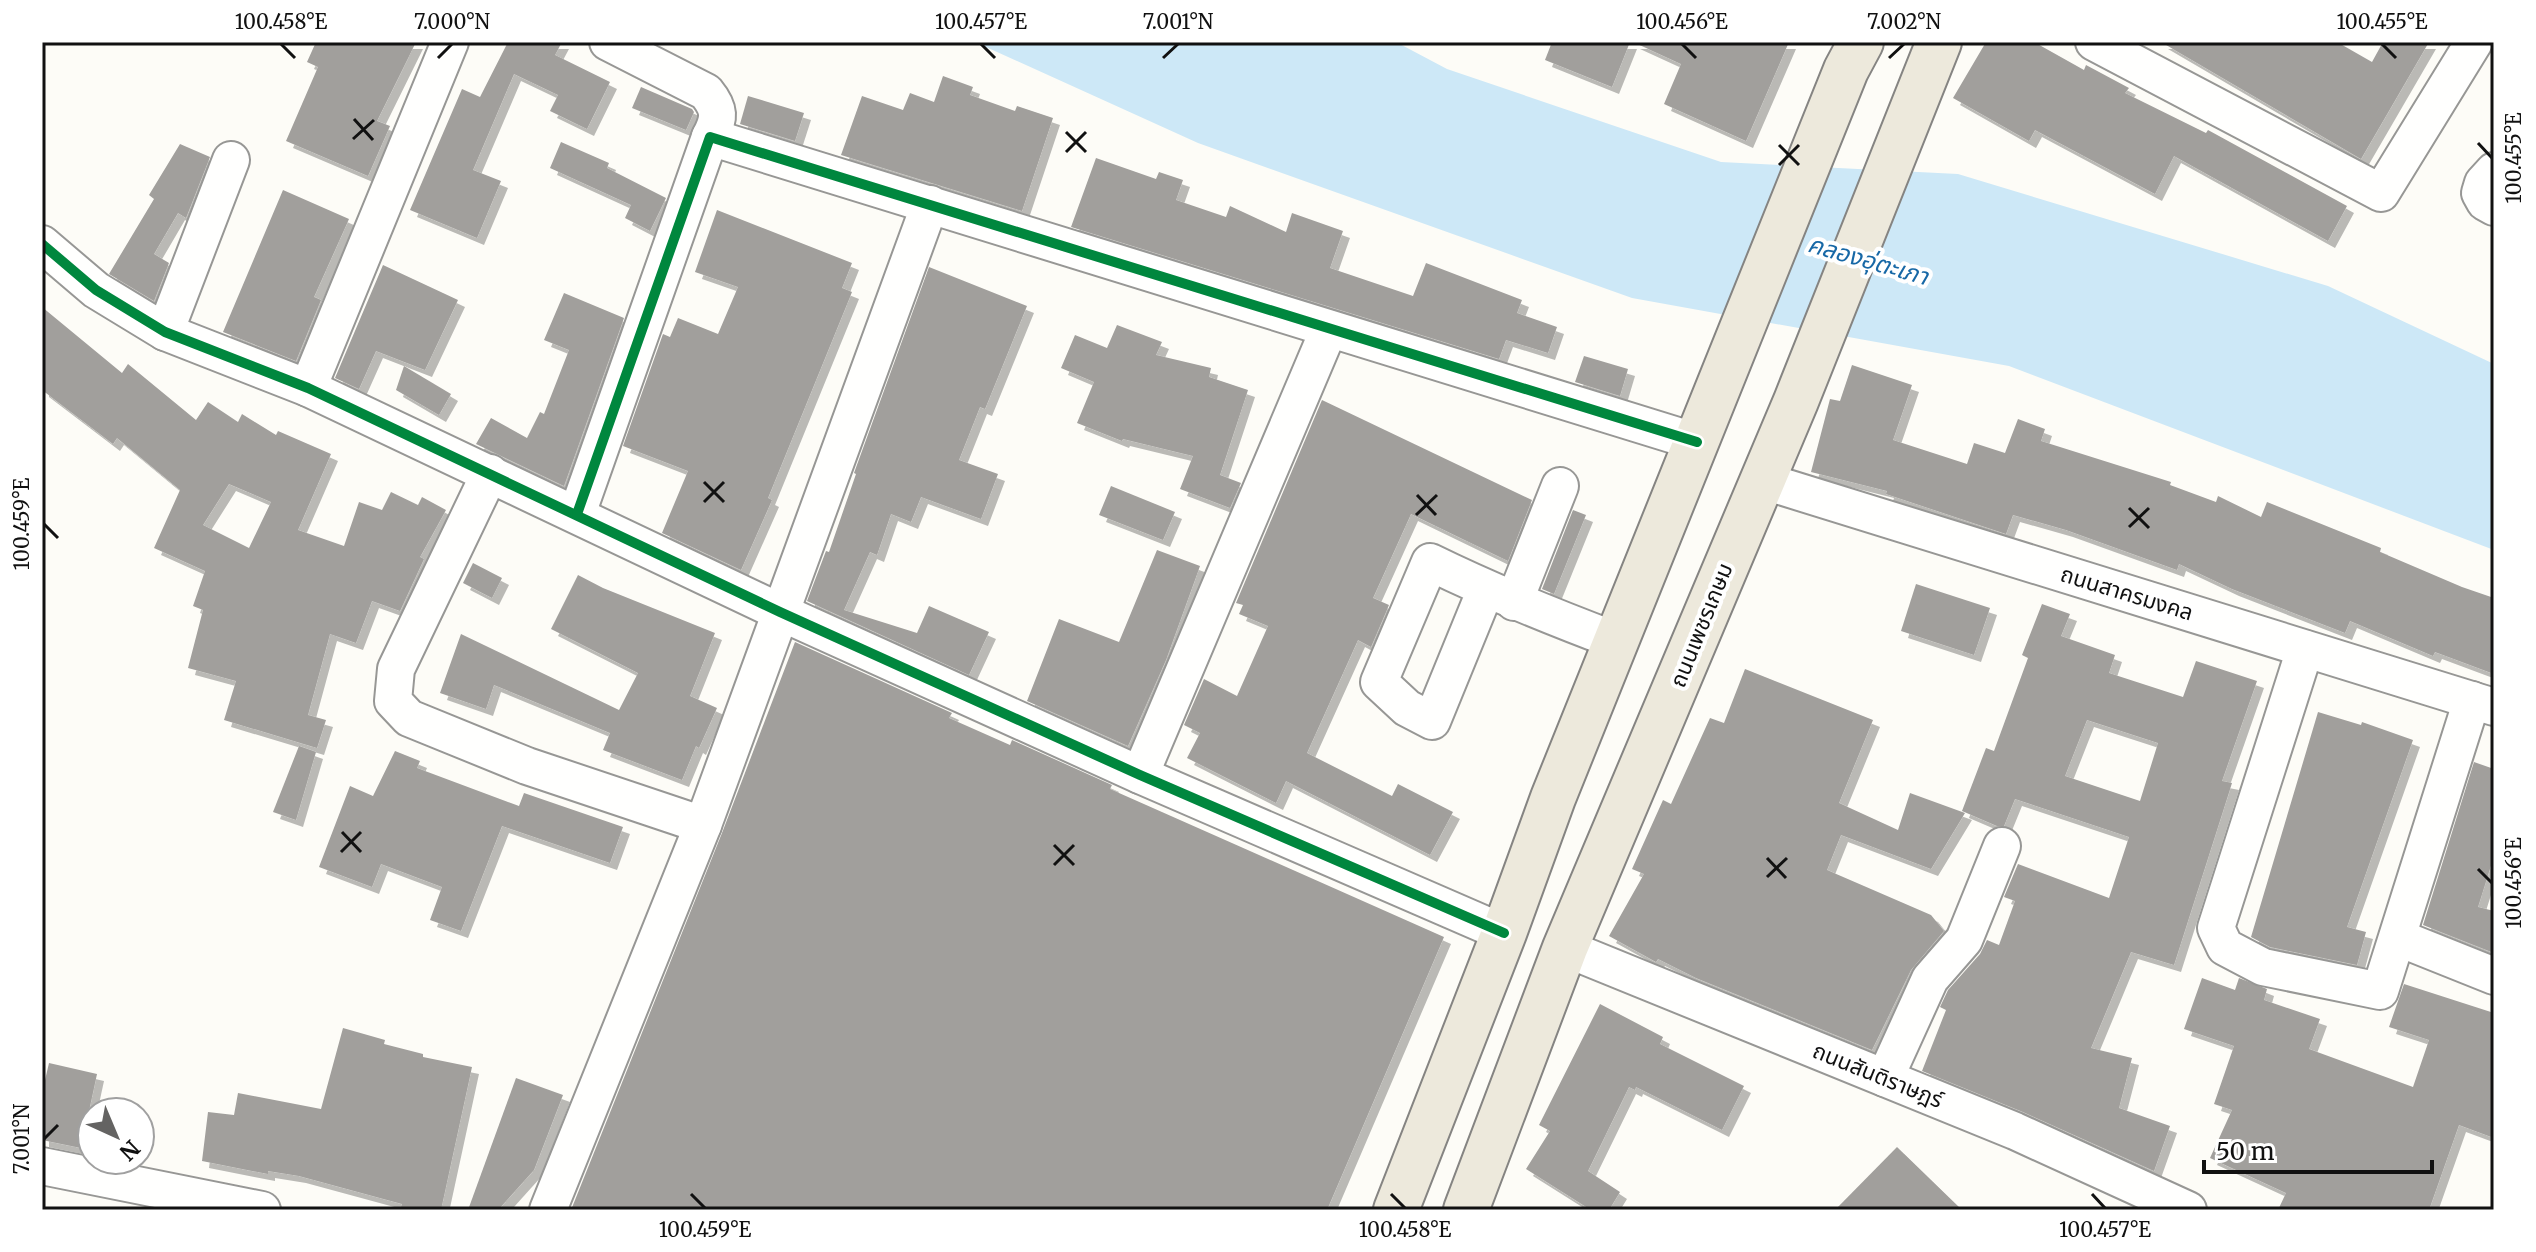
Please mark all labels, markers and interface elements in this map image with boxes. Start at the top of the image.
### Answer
text: 100.458°E [235,9,327,34]
text: 7.000°N [414,9,491,34]
text: 100.457°E [935,9,1027,34]
text: 7.001°N [1143,9,1214,34]
text: 100.456°E [1636,9,1728,34]
text: 7.002°N [1867,9,1942,34]
text: 100.455°E [2336,9,2428,34]
text: 100.455°E [2501,112,2526,204]
water label: คลองอุ่ตะเภา [1804,228,1933,292]
text: 100.459°E [9,478,34,570]
street label: ถนนเพชรเกษม [1663,559,1739,691]
street label: ถนนสาครมงคล [2057,560,2197,626]
text: 100.456°E [2501,837,2526,929]
street label: ถนนสันติราษฎร์ [1809,1036,1948,1114]
north arrow [76,1096,156,1176]
text: 7.001°N [9,1103,34,1174]
scale bar [2204,1124,2432,1174]
text: N [113,1134,146,1167]
text: 50 m [2216,1136,2275,1167]
text: 100.459°E [659,1217,751,1242]
text: 100.458°E [1359,1217,1451,1242]
text: 100.457°E [2059,1217,2151,1242]

